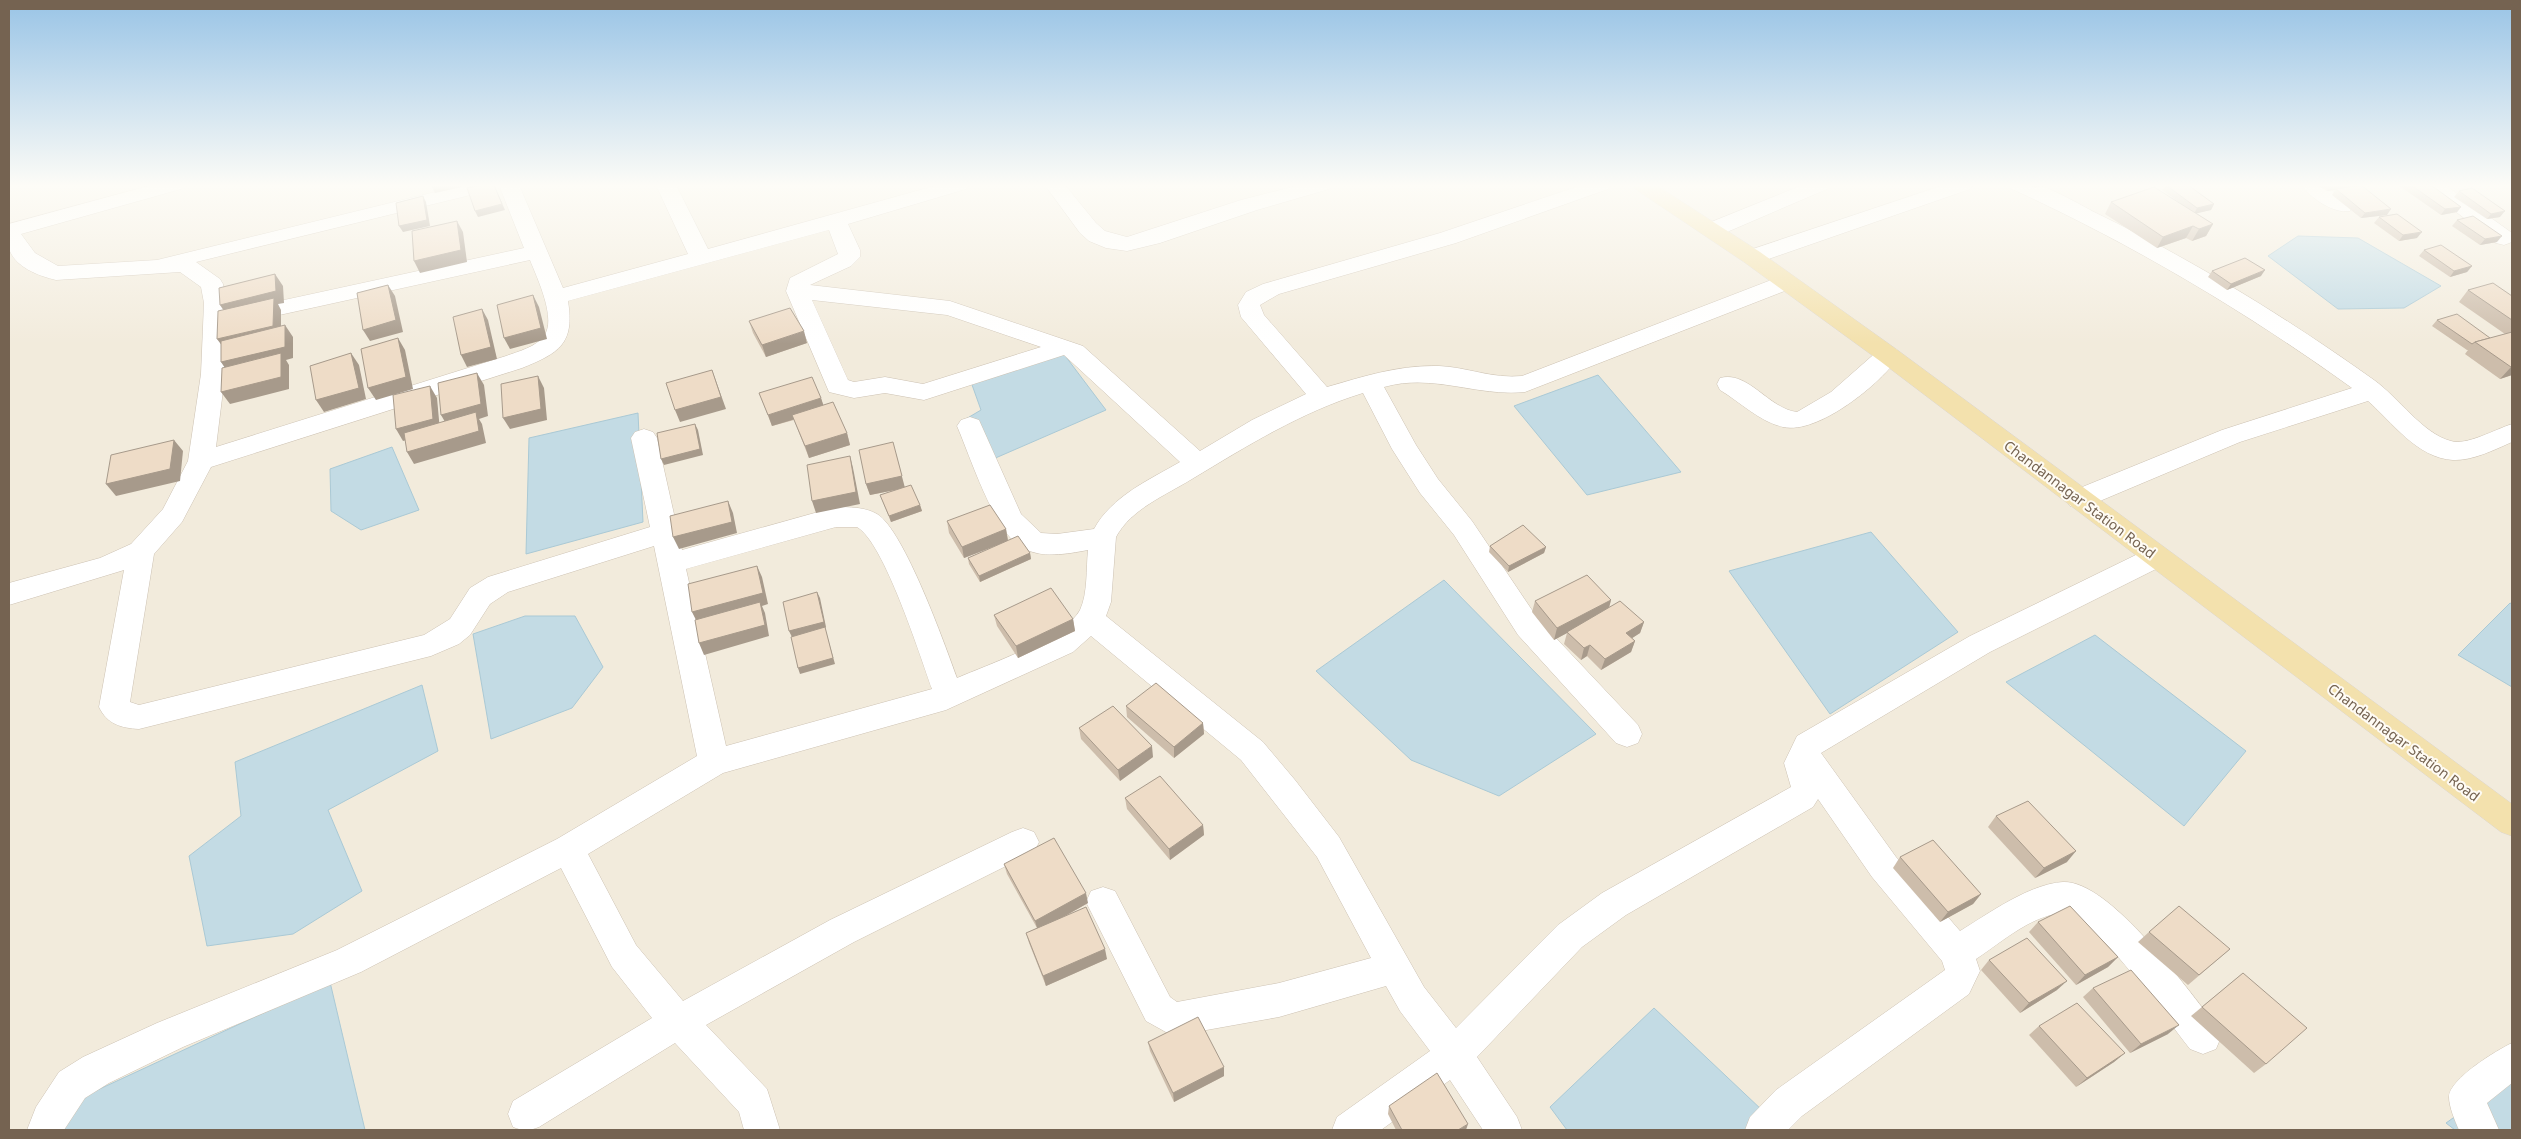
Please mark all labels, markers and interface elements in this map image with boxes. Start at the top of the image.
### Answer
street label: Chandannagar Station Road [2000,436,2160,562]
street label: Chandannagar Station Road [2324,679,2484,805]

